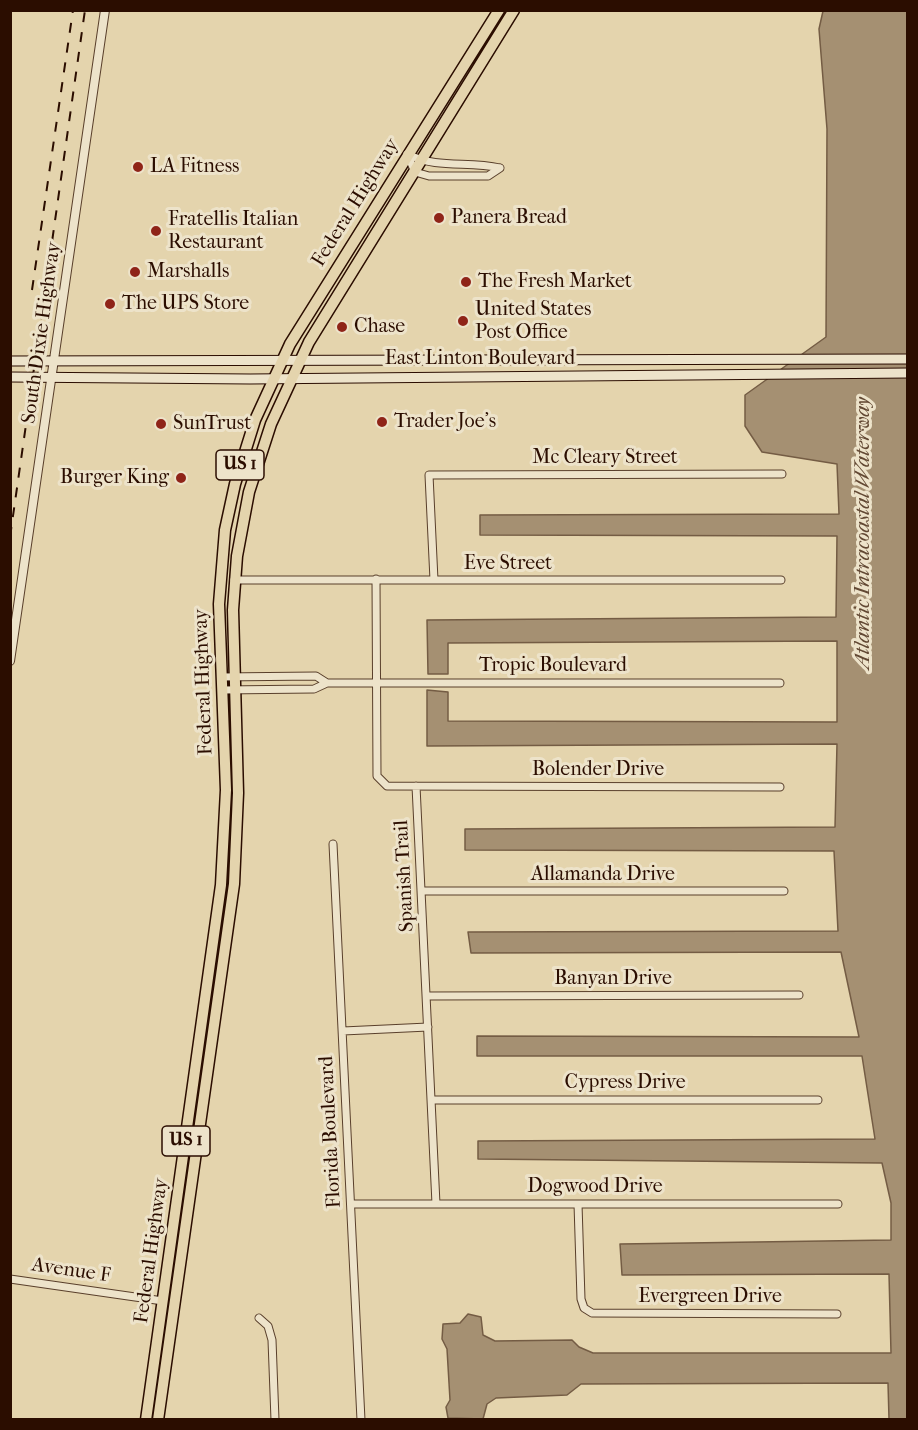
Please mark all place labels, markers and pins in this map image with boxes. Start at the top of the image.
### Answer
place label: LA Fitness [150,155,239,179]
marker: LA Fitness [131,160,145,174]
place label: Panera Bread [451,206,567,230]
place label: Fratellis Italian Restaurant [168,208,298,255]
marker: Panera Bread [432,211,446,225]
marker: Fratellis Italian Restaurant [149,224,163,238]
place label: Marshalls [147,260,229,284]
marker: Marshalls [128,265,142,279]
place label: The Fresh Market [478,270,632,294]
marker: The Fresh Market [459,275,473,289]
place label: The UPS Store [122,292,249,316]
marker: The UPS Store [103,297,117,311]
place label: United States Post Office [475,298,591,345]
marker: United States Post Office [456,314,470,328]
place label: Chase [354,315,405,339]
marker: Chase [335,320,349,334]
place label: Trader Joe's [394,410,496,434]
place label: SunTrust [173,412,251,436]
marker: Trader Joe's [375,415,389,429]
marker: SunTrust [154,417,168,431]
place label: Burger King [60,466,169,490]
marker: Burger King [174,471,188,485]

